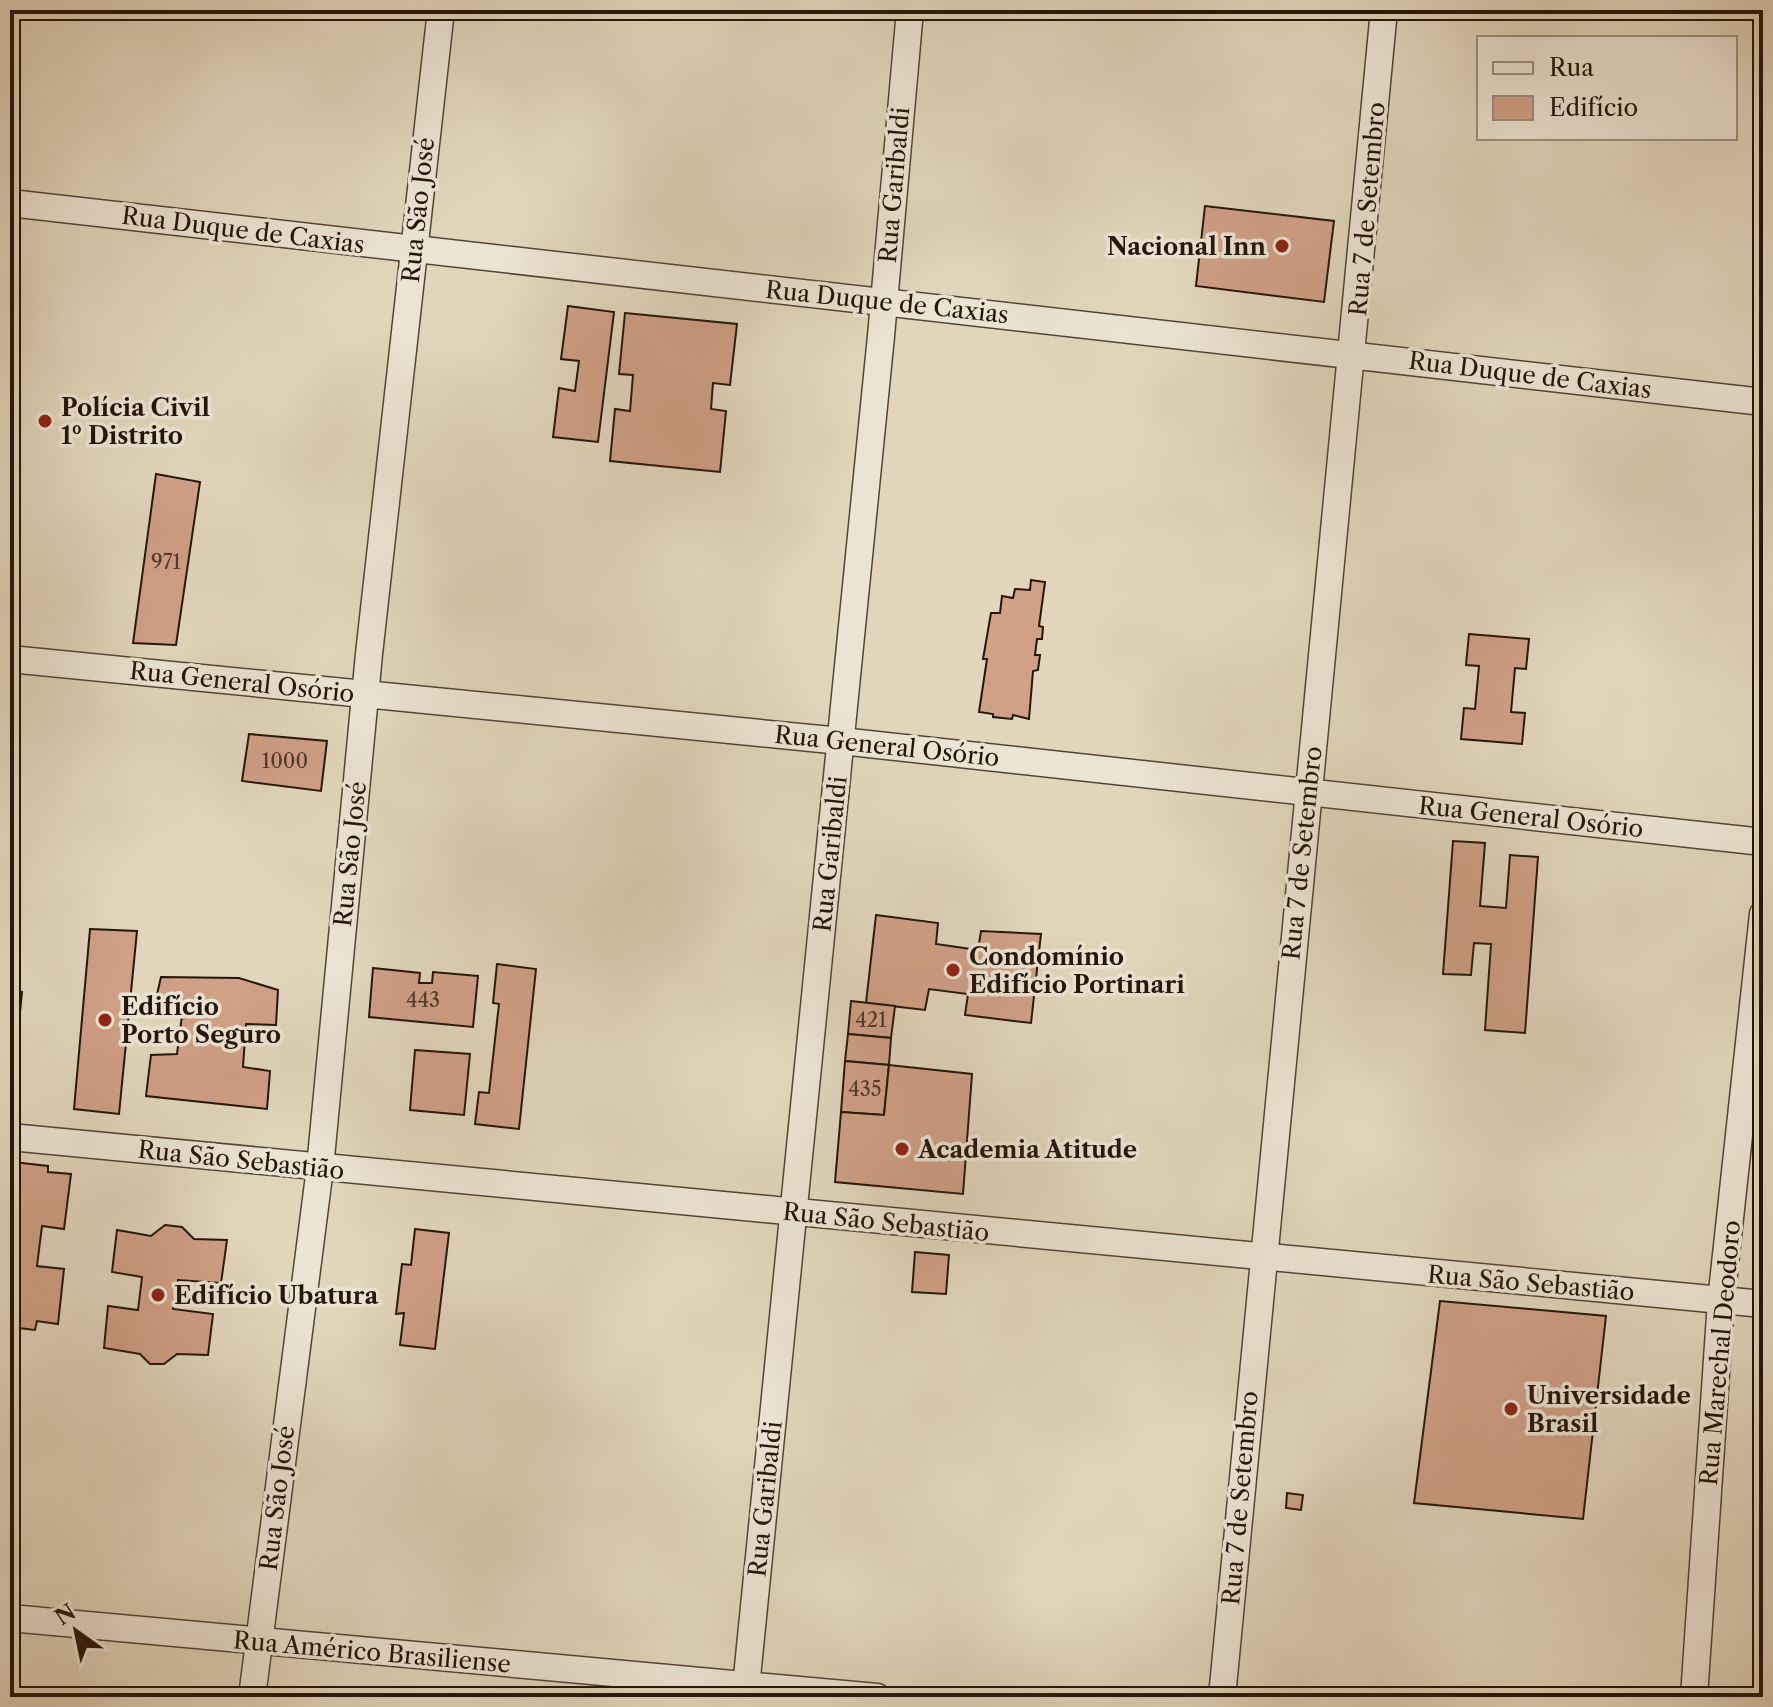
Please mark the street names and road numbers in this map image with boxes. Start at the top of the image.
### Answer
street label: Rua 7 de Setembro [1343,101,1391,317]
street label: Rua Garibaldi [873,106,915,264]
street label: Rua São José [396,136,440,284]
street label: Rua Duque de Caxias [120,201,366,259]
street label: Rua Duque de Caxias [764,275,1010,329]
street label: Rua Duque de Caxias [1407,346,1653,404]
street label: Rua General Osório [128,656,356,708]
street label: Rua General Osório [773,720,1001,772]
street label: Rua 7 de Setembro [1276,745,1328,961]
street label: Rua Garibaldi [807,775,853,933]
street label: Rua São José [328,780,372,928]
street label: Rua General Osório [1417,791,1645,843]
street label: Rua São Sebastião [136,1135,346,1185]
street label: Rua São Sebastião [781,1197,991,1247]
street label: Rua Marechal Deodoro [1694,1219,1746,1487]
street label: Rua São Sebastião [1426,1260,1636,1306]
street label: Rua 7 de Setembro [1216,1390,1264,1606]
street label: Rua Garibaldi [742,1420,788,1578]
street label: Rua São José [254,1424,300,1572]
street label: Rua Américo Brasiliense [232,1625,512,1679]

